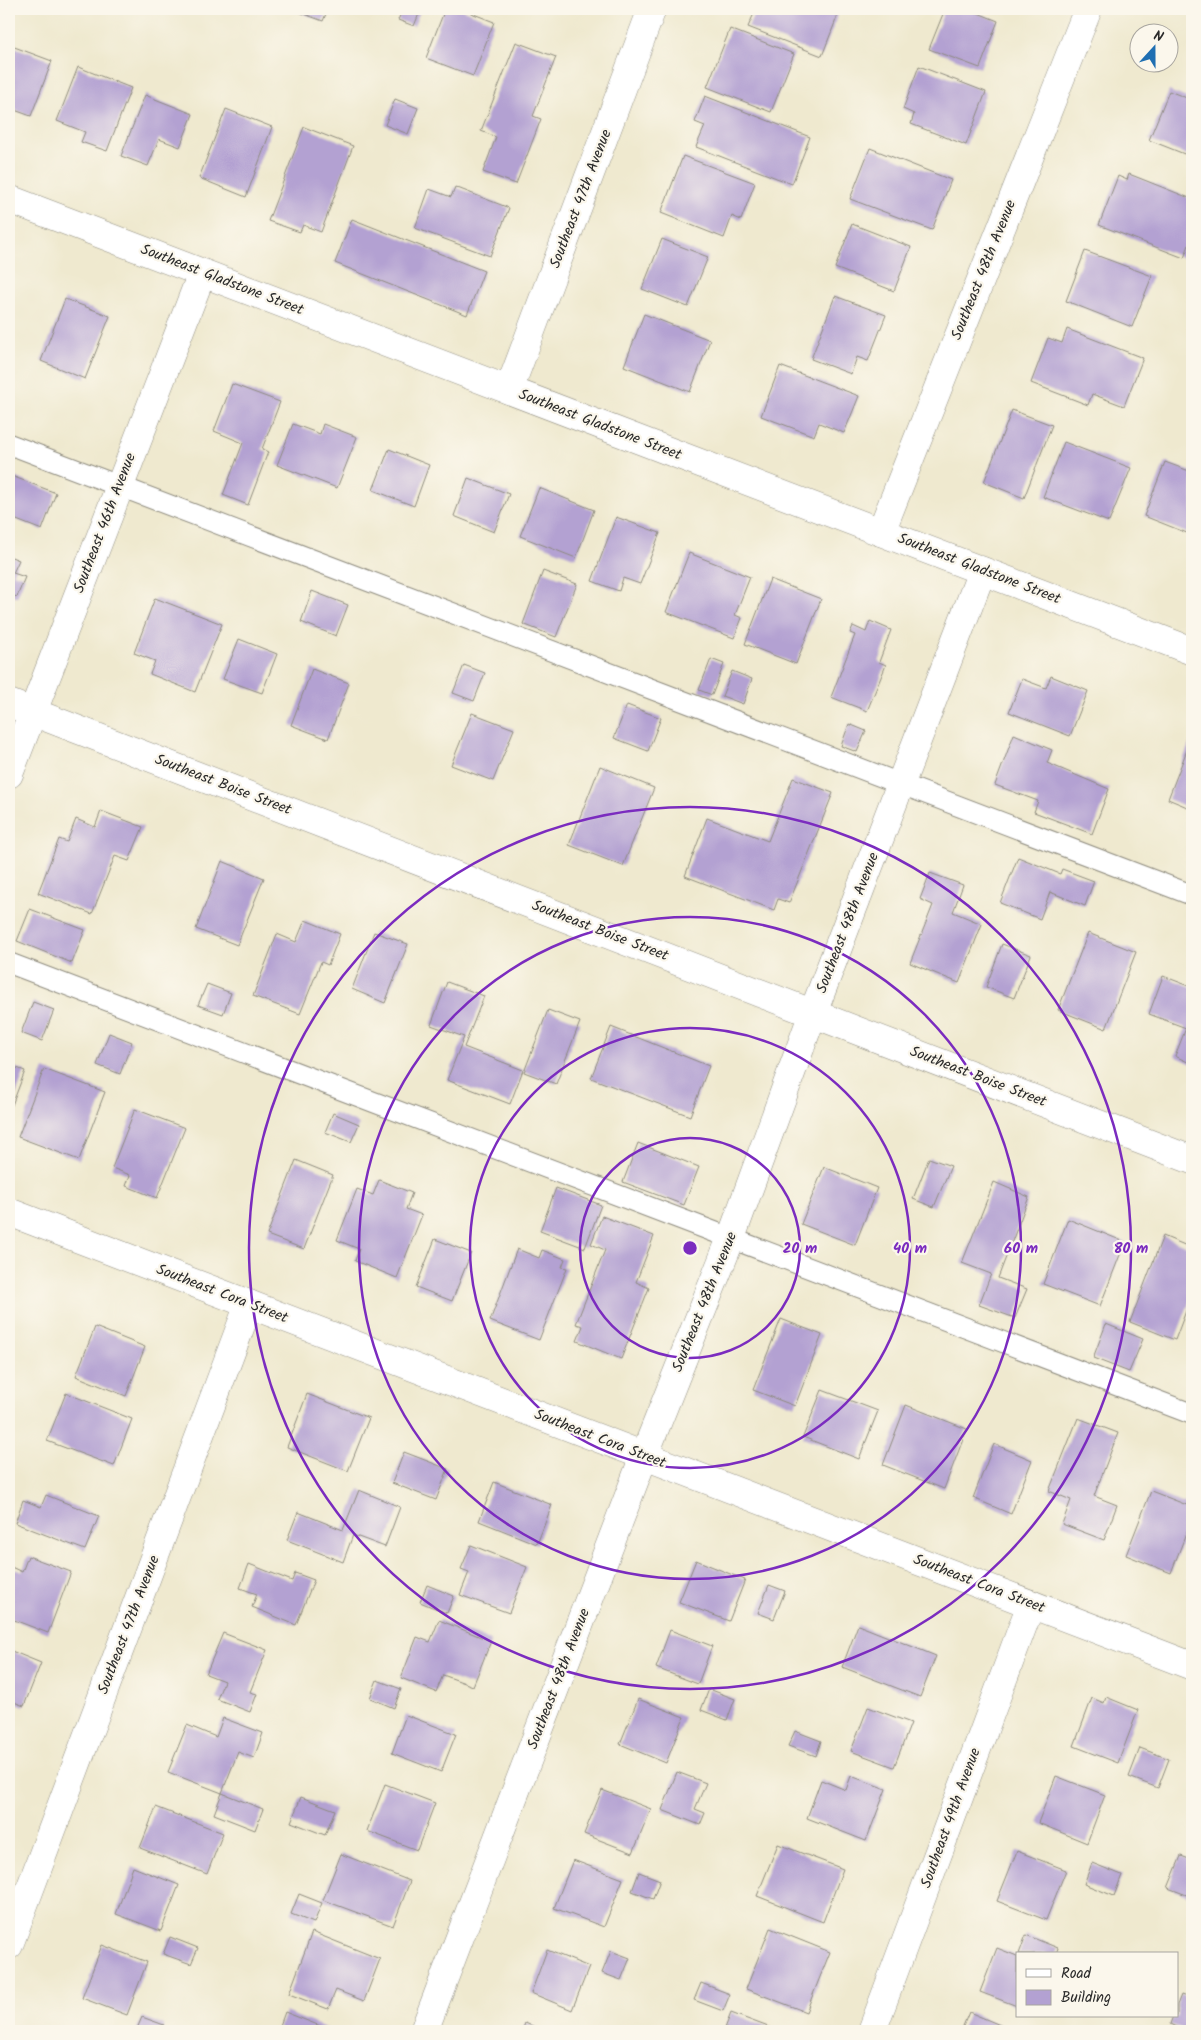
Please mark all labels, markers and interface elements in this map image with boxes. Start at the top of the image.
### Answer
north arrow [1128,22,1178,72]
text: N [1150,25,1167,49]
street label: Southeast 47th Avenue [543,126,619,272]
street label: Southeast 48th Avenue [945,196,1023,344]
street label: Southeast Gladstone Street [137,238,307,322]
street label: Southeast Gladstone Street [515,383,685,467]
street label: Southeast 46th Avenue [67,449,143,597]
street label: Southeast Gladstone Street [894,527,1064,611]
street label: Southeast Boise Street [151,748,295,822]
street label: Southeast 48th Avenue [810,849,886,997]
street label: Southeast Boise Street [528,894,672,968]
street label: Southeast Boise Street [906,1040,1050,1114]
street label: Southeast 48th Avenue [666,1228,744,1376]
text: 20 m [783,1237,817,1261]
text: 40 m [893,1237,927,1261]
text: 60 m [1004,1237,1038,1261]
text: 80 m [1114,1237,1148,1261]
centre of rings [681,1239,699,1257]
street label: Southeast Cora Street [153,1258,292,1330]
street label: Southeast Cora Street [531,1403,670,1475]
street label: Southeast Cora Street [910,1548,1049,1620]
street label: Southeast 47th Avenue [91,1552,167,1698]
street label: Southeast 48th Avenue [521,1605,597,1753]
street label: Southeast 49th Avenue [915,1744,988,1891]
legend [1016,1952,1178,2018]
text: Road [1061,1962,1092,1986]
text: Building [1061,1986,1111,2010]

